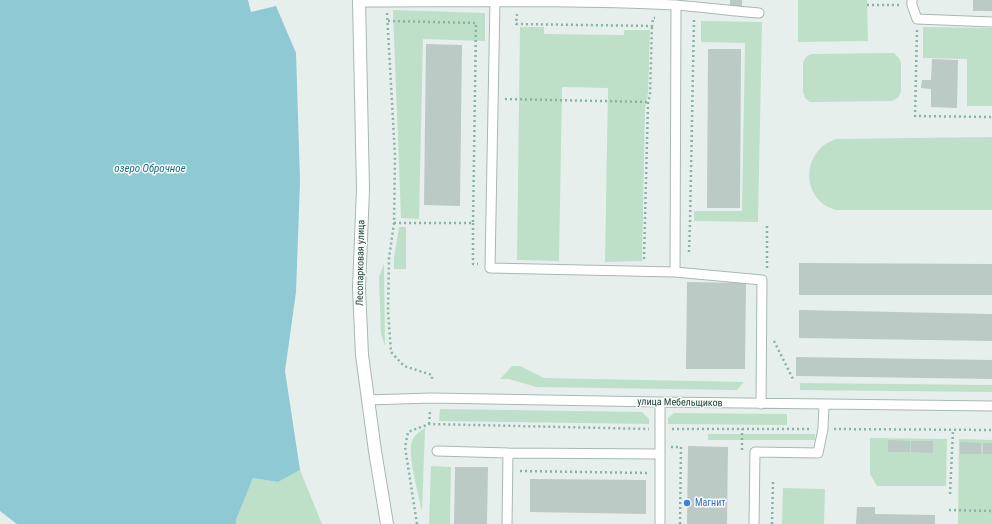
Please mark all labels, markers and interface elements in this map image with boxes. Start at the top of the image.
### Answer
water label: озеро Оброчное [114,162,186,176]
street label: Лесопарковая улица [354,220,368,306]
street label: улица Мебельщиков [637,396,723,410]
place label: Магнит [695,497,725,509]
marker: Магнит [682,498,692,508]

